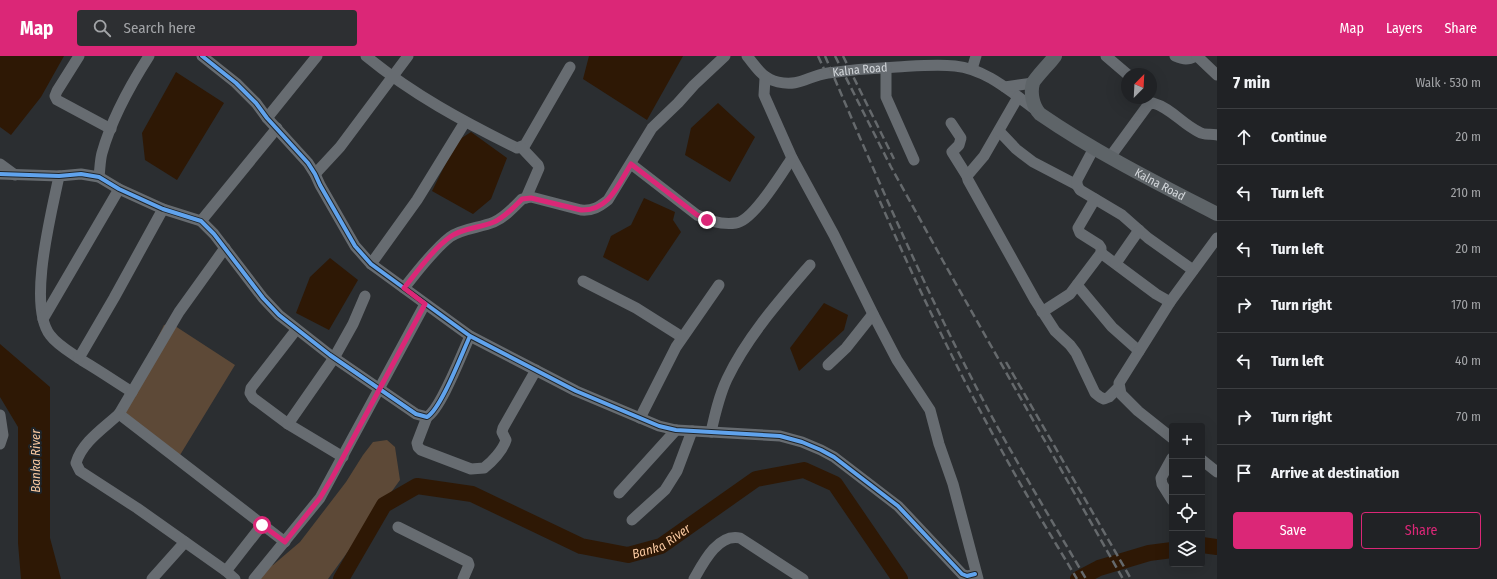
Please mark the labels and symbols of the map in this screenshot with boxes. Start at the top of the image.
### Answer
street label: Kalna Road [832,60,888,79]
north arrow [1121,68,1157,104]
street label: Kalna Road [1132,165,1188,203]
route end [698,211,716,229]
water label: Banka River [28,429,43,493]
route start [253,516,271,534]
water label: Banka River [630,520,693,561]

